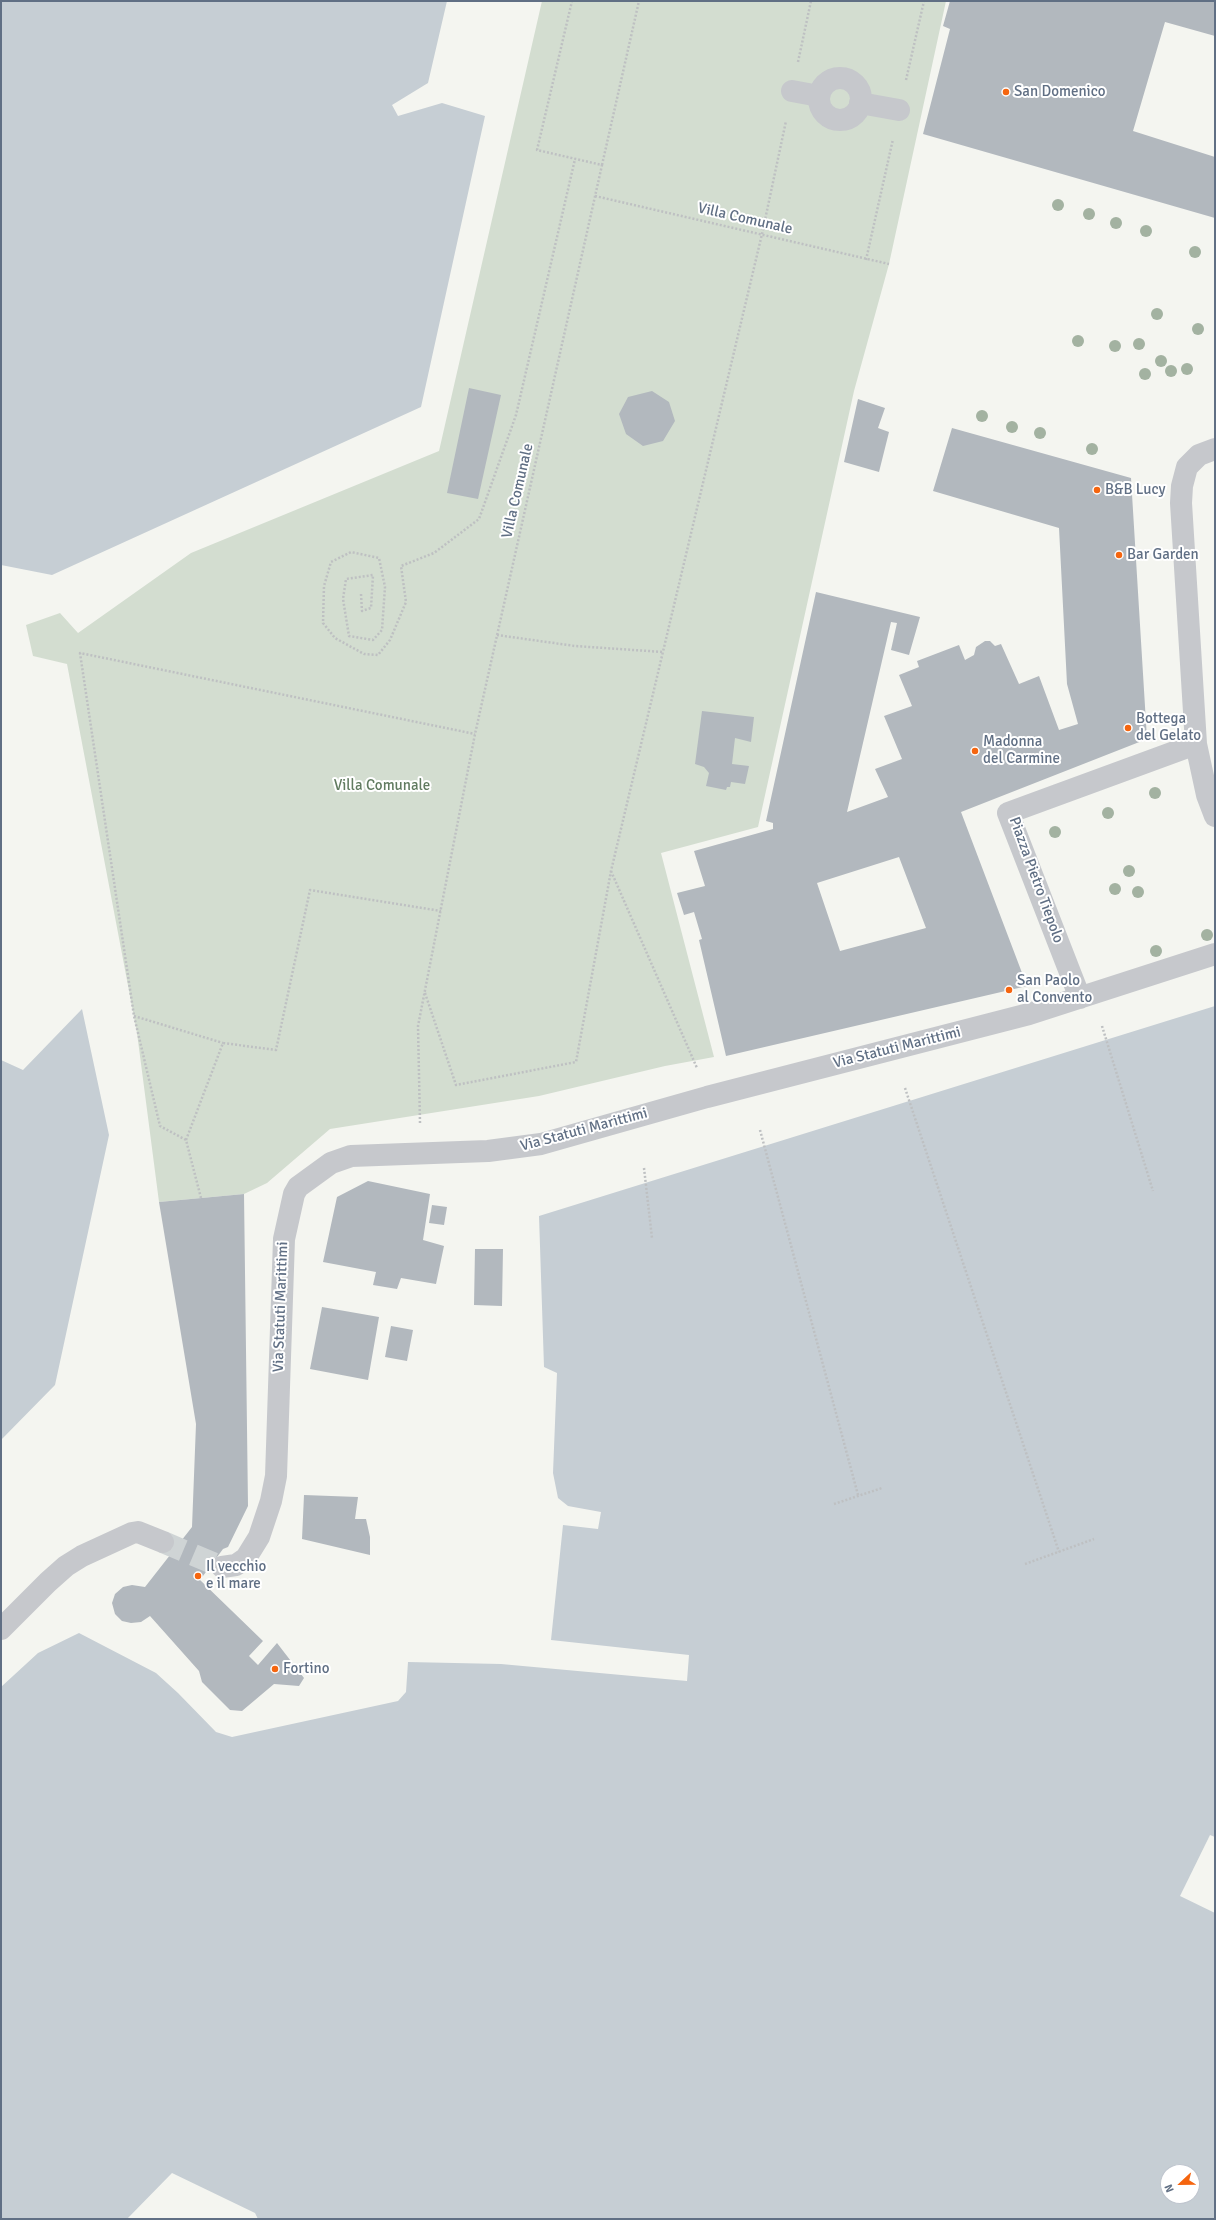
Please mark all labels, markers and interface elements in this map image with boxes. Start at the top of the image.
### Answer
place label: San Domenico [1014,83,1105,101]
marker: San Domenico [1001,87,1011,97]
street label: Villa Comunale [696,199,794,239]
street label: Villa Comunale [498,442,538,540]
place label: B&B Lucy [1105,481,1166,499]
marker: B&B Lucy [1092,485,1102,495]
place label: Bar Garden [1127,546,1199,564]
marker: Bar Garden [1114,550,1124,560]
place label: Bottega del Gelato [1136,710,1201,745]
marker: Bottega del Gelato [1123,723,1133,733]
place label: Madonna del Carmine [983,733,1060,768]
marker: Madonna del Carmine [970,746,980,756]
park label: Villa Comunale [334,777,430,795]
street label: Piazza Pietro Tiepolo [1005,814,1067,946]
place label: San Paolo al Convento [1017,972,1092,1007]
marker: San Paolo al Convento [1004,985,1014,995]
street label: Via Statuti Marittimi [831,1023,963,1073]
street label: Via Statuti Marittimi [518,1104,650,1156]
street label: Via Statuti Marittimi [270,1241,292,1373]
place label: Il vecchio e il mare [206,1558,266,1593]
marker: Il vecchio e il mare [193,1571,203,1581]
place label: Fortino [283,1660,329,1678]
marker: Fortino [270,1664,280,1674]
north arrow [1160,2164,1200,2204]
text: N [1162,2182,1177,2194]

